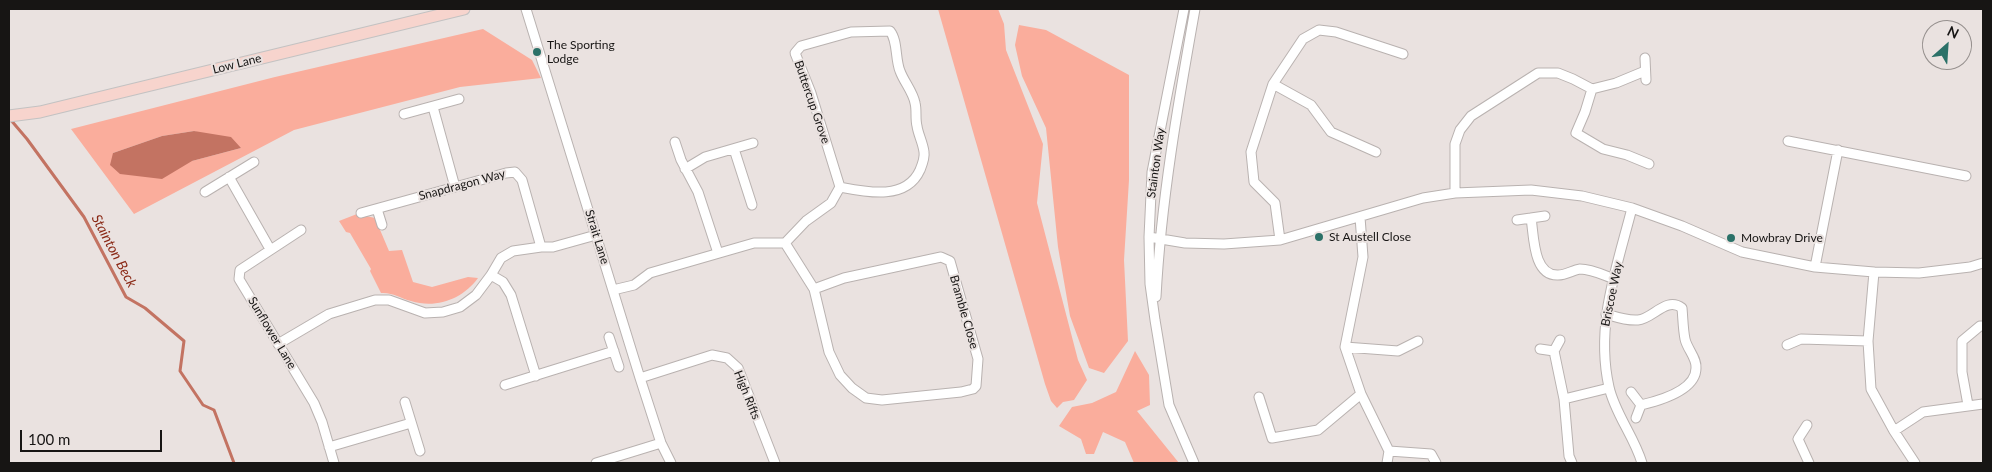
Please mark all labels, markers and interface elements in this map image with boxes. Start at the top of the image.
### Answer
north arrow [1922,20,1972,70]
text: N [1945,22,1962,42]
place label: The Sporting Lodge [547,38,615,66]
marker: The Sporting Lodge [531,46,543,58]
street label: Low Lane [211,51,263,77]
street label: Buttercup Grove [791,59,833,145]
street label: Stainton Way [1144,127,1168,199]
street label: Snapdragon Way [417,167,507,203]
street label: Strait Lane [582,208,612,266]
water label: Stainton Beck [88,212,140,290]
place label: St Austell Close [1329,230,1411,244]
marker: St Austell Close [1313,231,1325,243]
place label: Mowbray Drive [1741,231,1823,245]
marker: Mowbray Drive [1725,232,1737,244]
street label: Briscoe Way [1598,260,1626,328]
street label: Bramble Close [947,274,981,350]
street label: Sunflower Lane [245,294,299,372]
street label: High Rifts [731,368,763,422]
scale bar [22,420,165,452]
text: 100 m [28,430,70,448]

